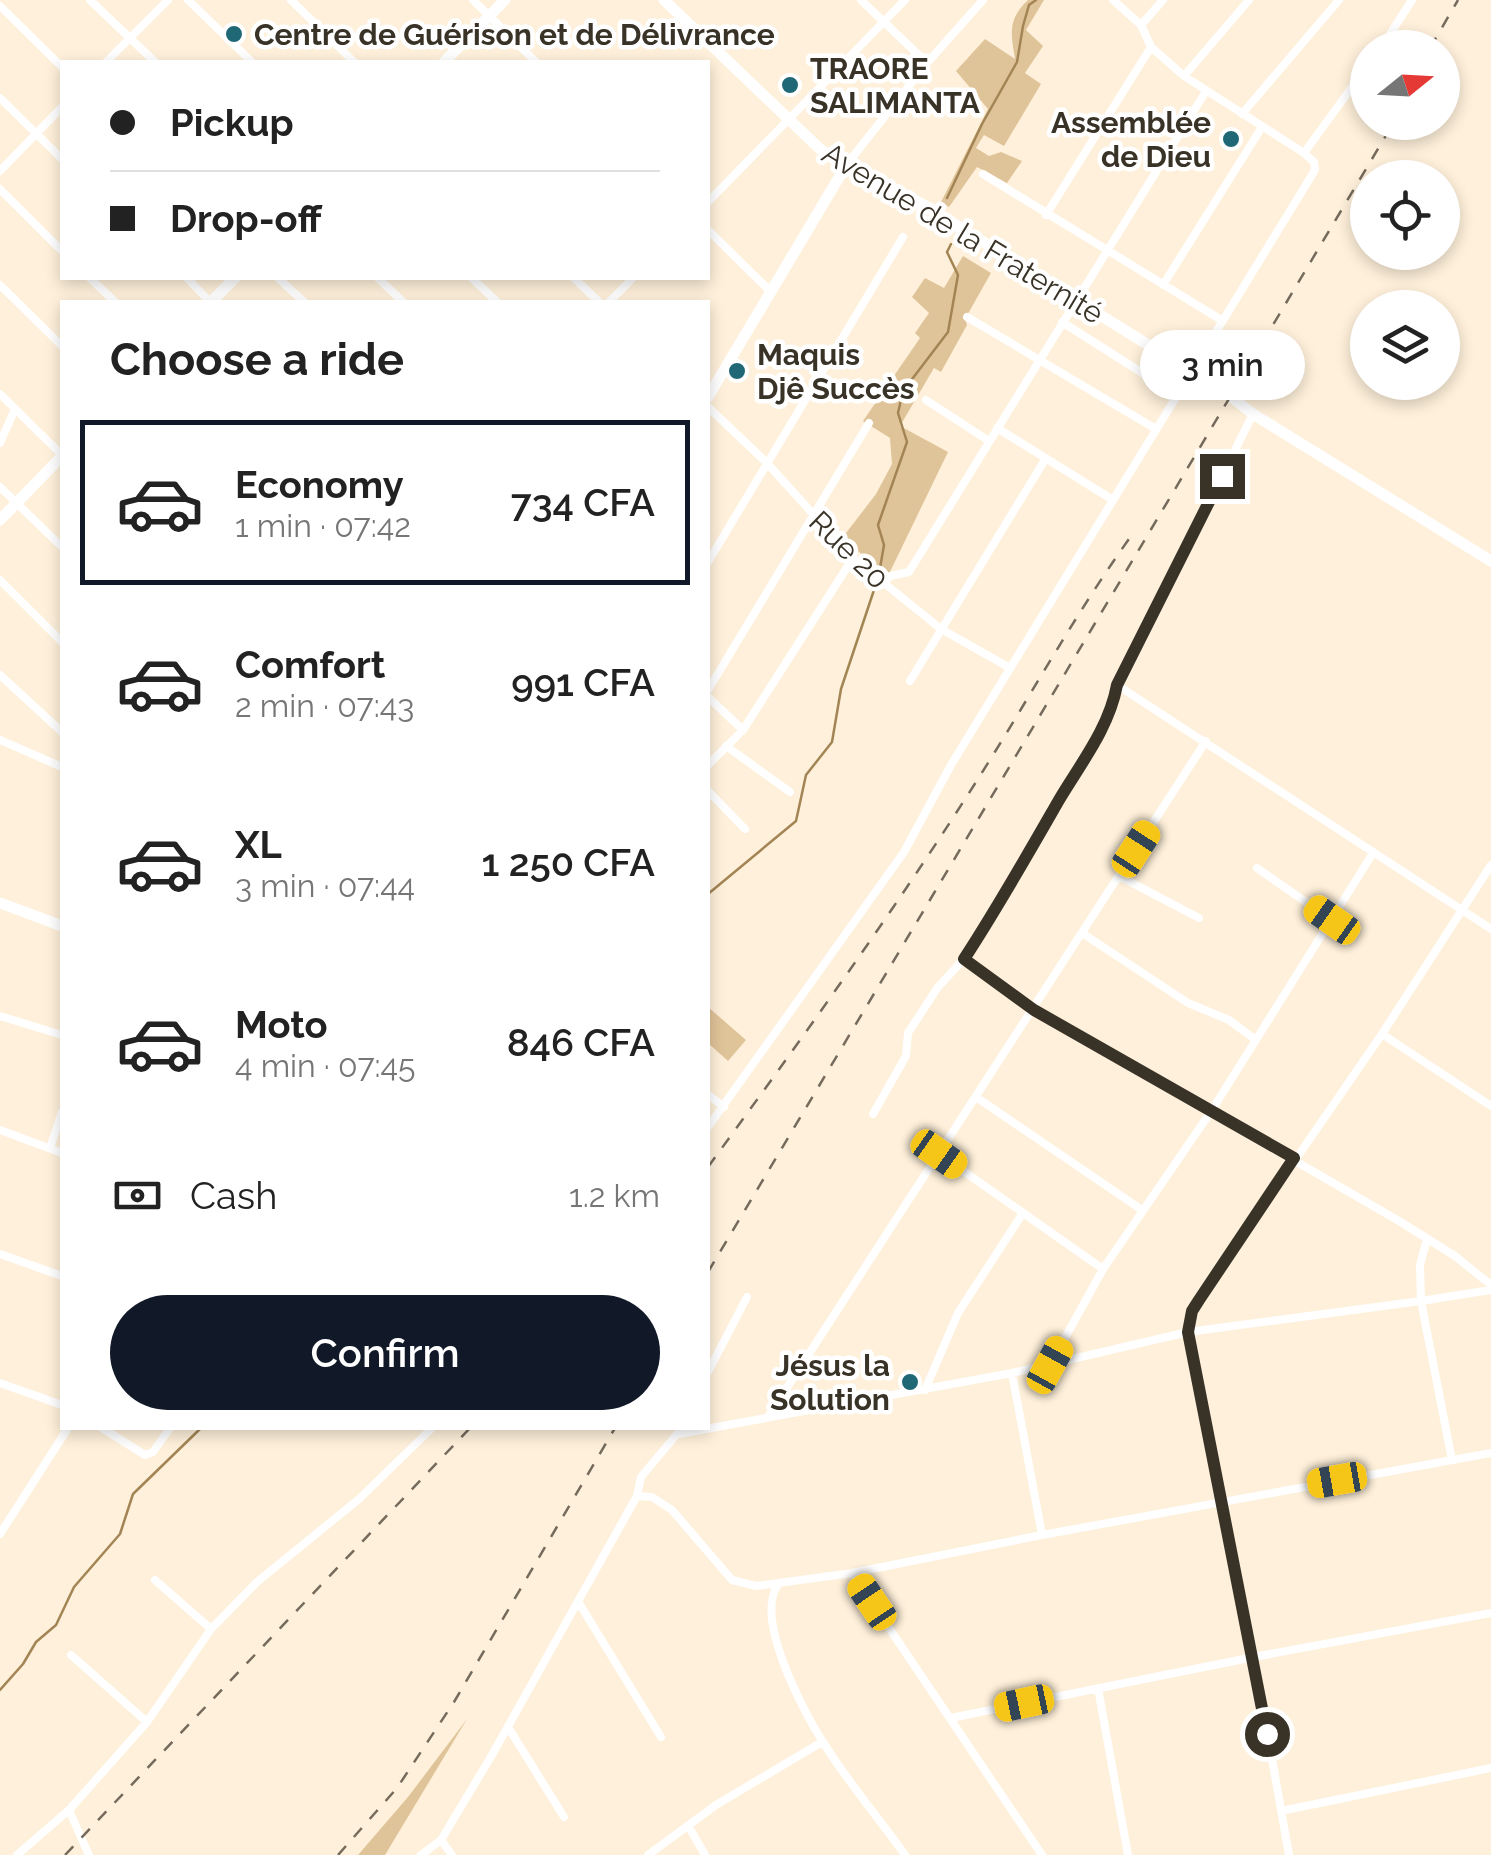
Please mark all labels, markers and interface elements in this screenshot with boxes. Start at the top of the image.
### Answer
place label: Centre de Guérison et de Délivrance [254,17,775,52]
marker: Centre de Guérison et de Délivrance [223,23,245,45]
north arrow [1350,30,1460,140]
map controls [1350,30,1460,400]
place label: TRAORE SALIMANTA [810,51,981,120]
marker: TRAORE SALIMANTA [779,74,801,96]
text: Pickup [170,100,294,145]
place label: Assemblée de Dieu [1051,105,1211,174]
marker: Assemblée de Dieu [1220,128,1242,150]
street label: Avenue de la Fraternité [816,135,1110,331]
button: locate [1350,160,1460,270]
text: Drop-off [170,196,322,241]
button: layers [1350,290,1460,400]
callout: 3 min [1140,331,1304,401]
text: Choose a ride [110,333,404,386]
place label: Maquis Djê Succès [757,337,915,406]
text: 3 min [1182,346,1263,383]
marker: Maquis Djê Succès [726,360,748,382]
route end [1200,454,1245,499]
icon: car [115,458,205,548]
text: Economy [235,462,404,507]
text: 734 CFA [511,480,655,525]
street label: Rue 20 [802,504,896,596]
text: 1 min · 07:42 [235,507,411,544]
icon: car [115,638,205,728]
text: Comfort [235,642,385,687]
text: 991 CFA [511,660,655,705]
text: 2 min · 07:43 [235,687,414,724]
car [1107,816,1165,882]
icon: car [115,818,205,908]
text: XL [235,822,282,867]
text: 1 250 CFA [482,840,655,885]
text: 3 min · 07:44 [235,867,415,904]
car [1299,891,1365,949]
icon: car [115,998,205,1088]
text: Moto [235,1002,328,1047]
text: 846 CFA [507,1020,655,1065]
text: 4 min · 07:45 [235,1047,415,1084]
car [906,1125,972,1183]
icon: cash [110,1168,165,1223]
text: Cash [190,1173,277,1218]
text: 1.2 km [569,1177,660,1214]
button: Confirm [110,1295,660,1410]
car [1022,1331,1078,1399]
place label: Jésus la Solution [770,1348,890,1417]
marker: Jésus la Solution [899,1371,921,1393]
car [1305,1460,1369,1500]
car [843,1569,901,1635]
car [992,1682,1056,1724]
route start [1245,1712,1290,1757]

